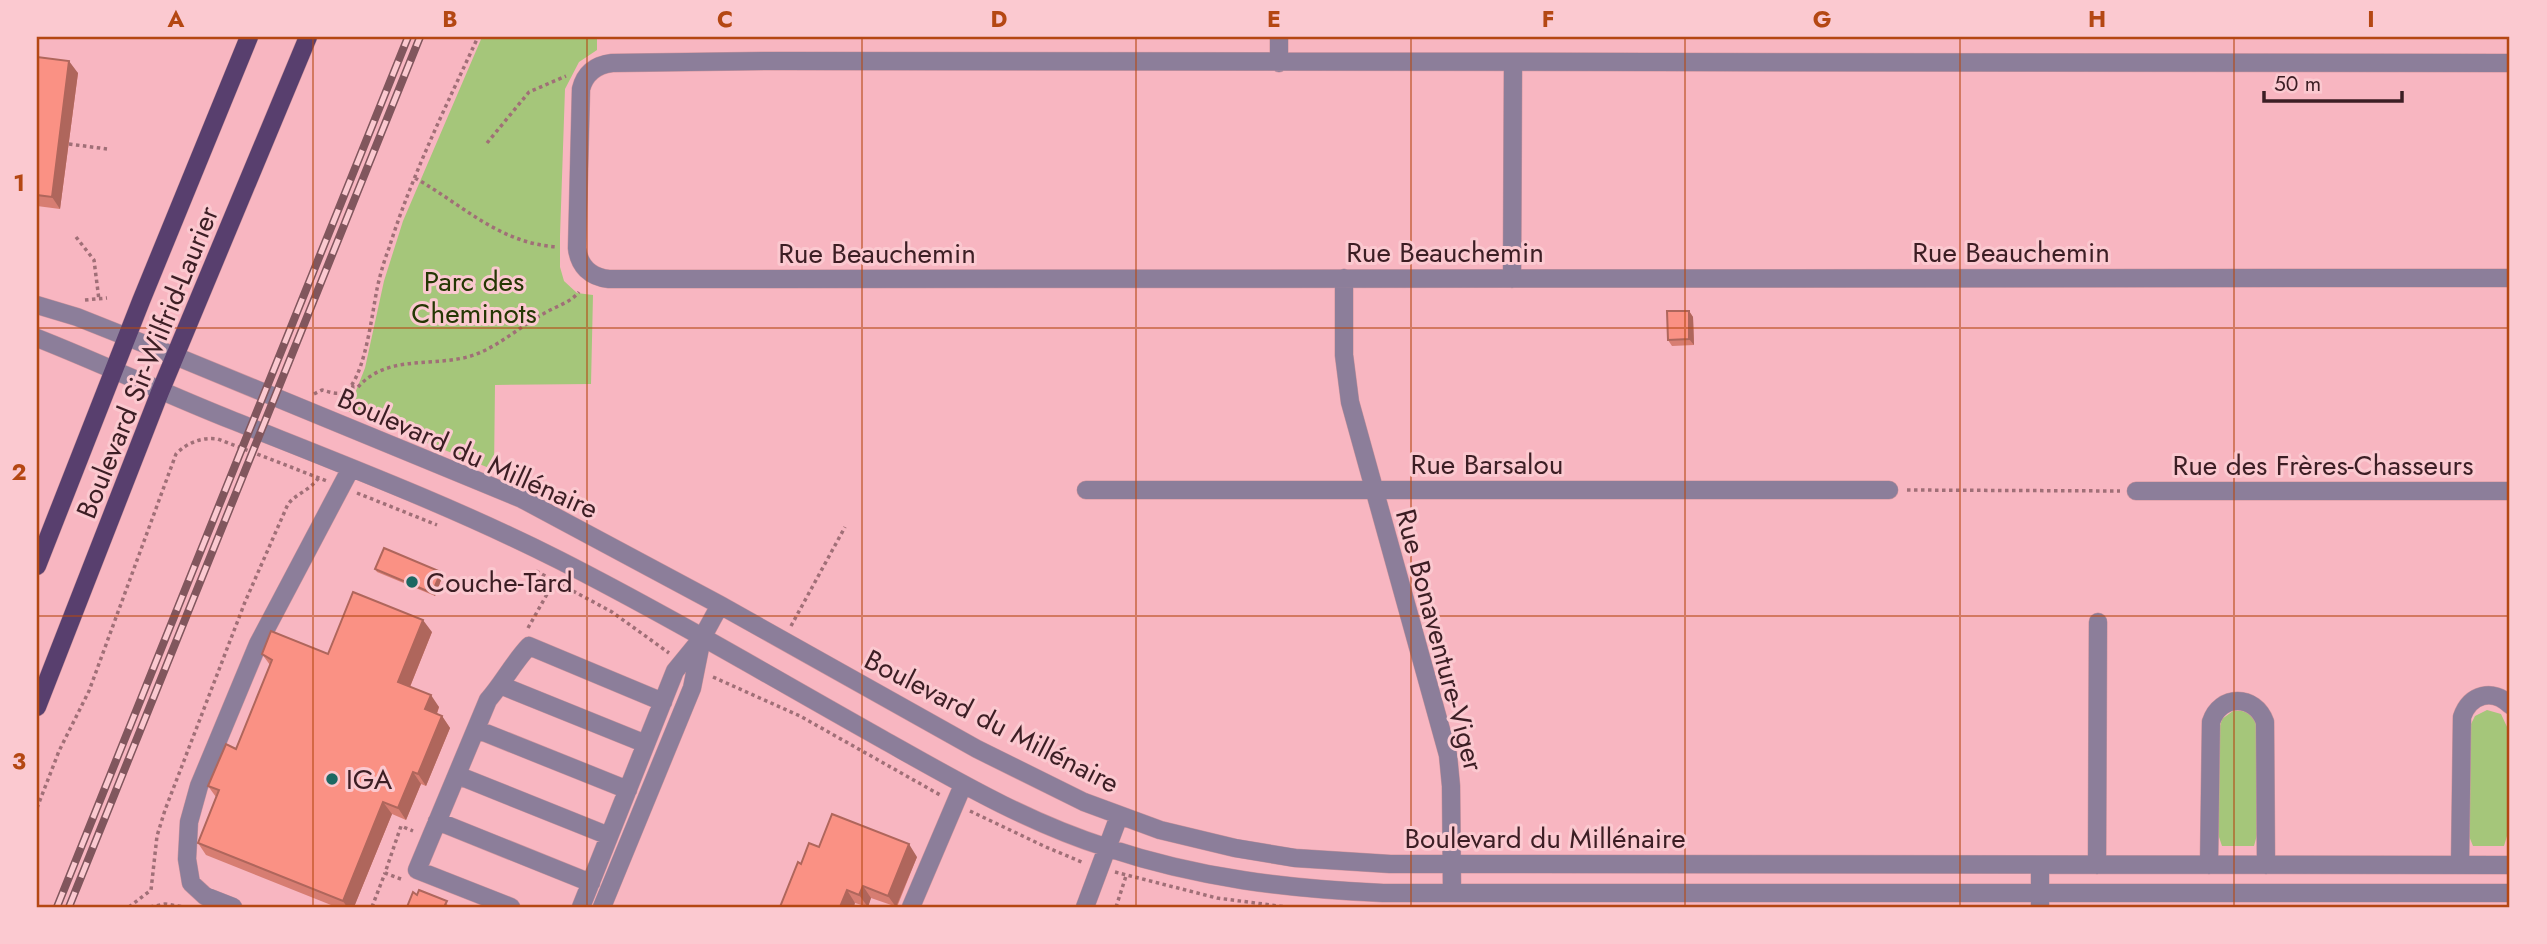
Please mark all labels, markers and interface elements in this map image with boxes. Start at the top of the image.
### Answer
text: A [167,2,185,36]
text: B [442,2,458,36]
text: C [717,2,733,36]
text: D [991,2,1008,36]
text: E [1267,2,1281,36]
text: F [1542,2,1554,36]
text: G [1813,2,1831,36]
text: H [2088,2,2106,36]
text: I [2367,2,2375,36]
scale bar [2264,60,2402,104]
text: 50 m [2274,69,2321,99]
text: 1 [13,166,25,200]
street label: Boulevard Sir-Wilfrid-Laurier [66,199,229,525]
street label: Rue Beauchemin [1346,232,1544,273]
street label: Rue Beauchemin [1912,232,2110,273]
street label: Rue Beauchemin [778,233,976,274]
park label: Parc des Cheminots [411,261,537,334]
street label: Boulevard du Millénaire [331,378,605,529]
street label: Rue Barsalou [1410,444,1564,485]
street label: Rue des Frères-Chasseurs [2172,445,2474,486]
text: 2 [11,455,27,489]
street label: Rue Bonaventure-Viger [1385,505,1494,776]
place label: Couche-Tard [426,562,573,603]
marker: Couche-Tard [404,574,420,590]
street label: Boulevard du Millénaire [857,639,1126,804]
text: 3 [12,744,26,778]
place label: IGA [346,759,393,800]
marker: IGA [324,771,340,787]
street label: Boulevard du Millénaire [1404,818,1686,859]

